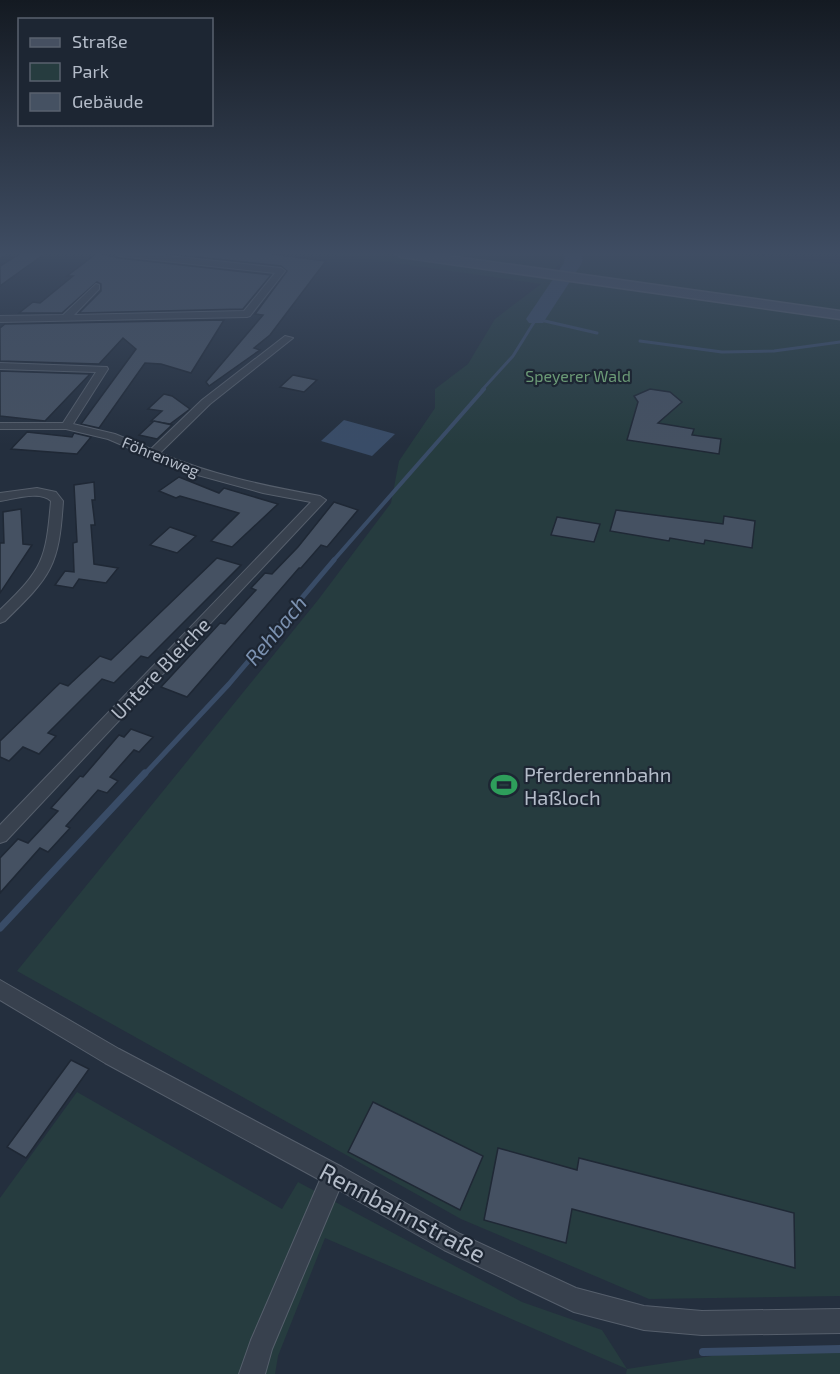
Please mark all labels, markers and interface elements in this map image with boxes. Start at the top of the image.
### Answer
legend [18,18,213,126]
text: Straße [72,30,128,52]
text: Park [72,60,109,82]
text: Gebäude [72,90,143,112]
park label: Speyerer Wald [525,366,631,385]
street label: Föhrenweg [120,432,202,480]
water label: Rehbach [239,590,311,670]
street label: Untere Bleiche [105,612,215,724]
place label: Pferderennbahn Haßloch [524,762,671,809]
sports icon: Pferderennbahn Haßloch [489,770,519,800]
street label: Rennbahnstraße [315,1156,491,1268]

